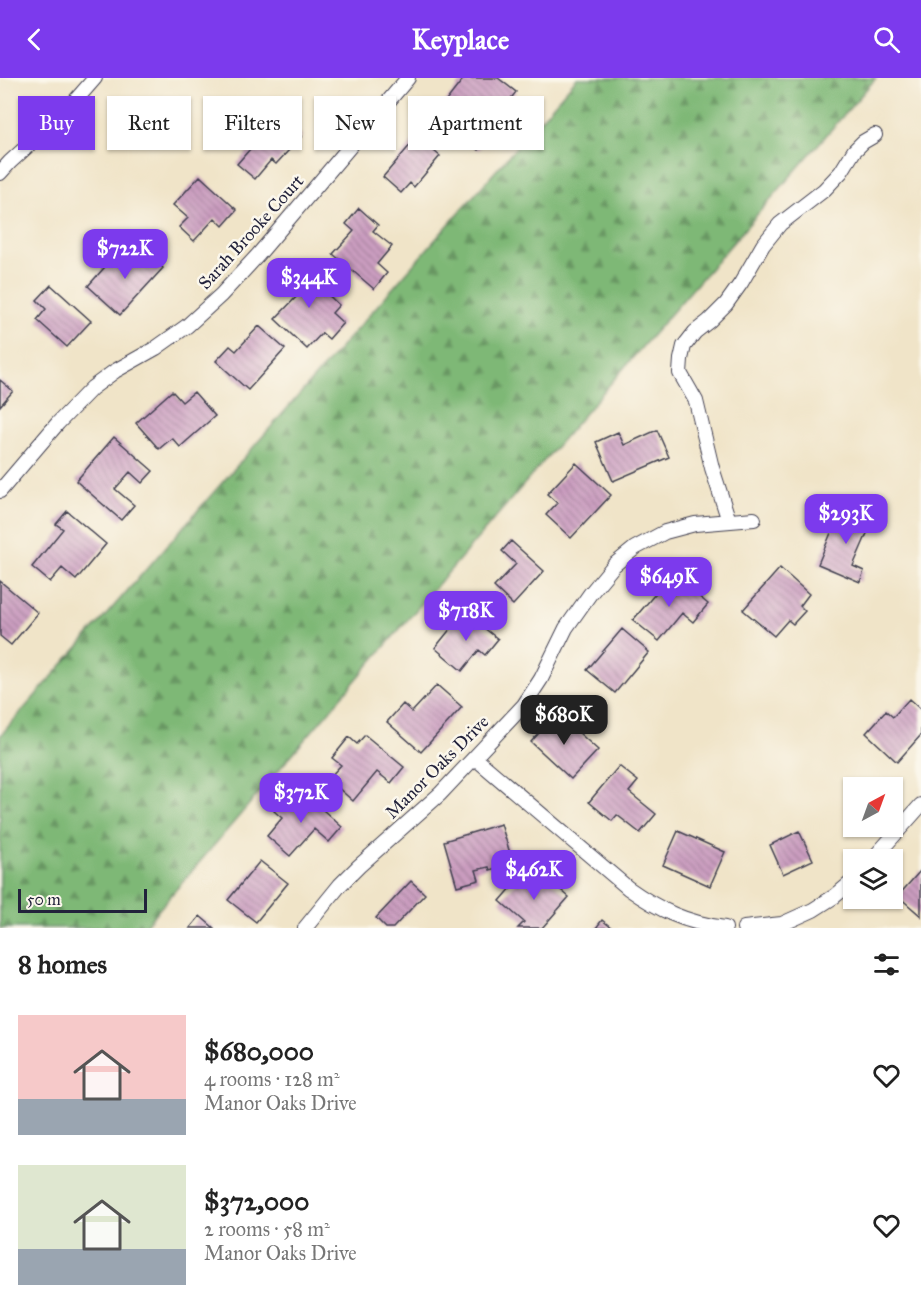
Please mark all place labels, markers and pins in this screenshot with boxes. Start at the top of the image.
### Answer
pin: $722K [83,229,167,280]
pin: $344K [267,258,351,309]
pin: $293K [804,494,888,545]
pin: $649K [627,557,711,608]
pin: $718K [424,591,508,642]
pin: $680K [522,695,606,746]
pin: $372K [259,773,343,824]
pin: $462K [492,850,576,901]

